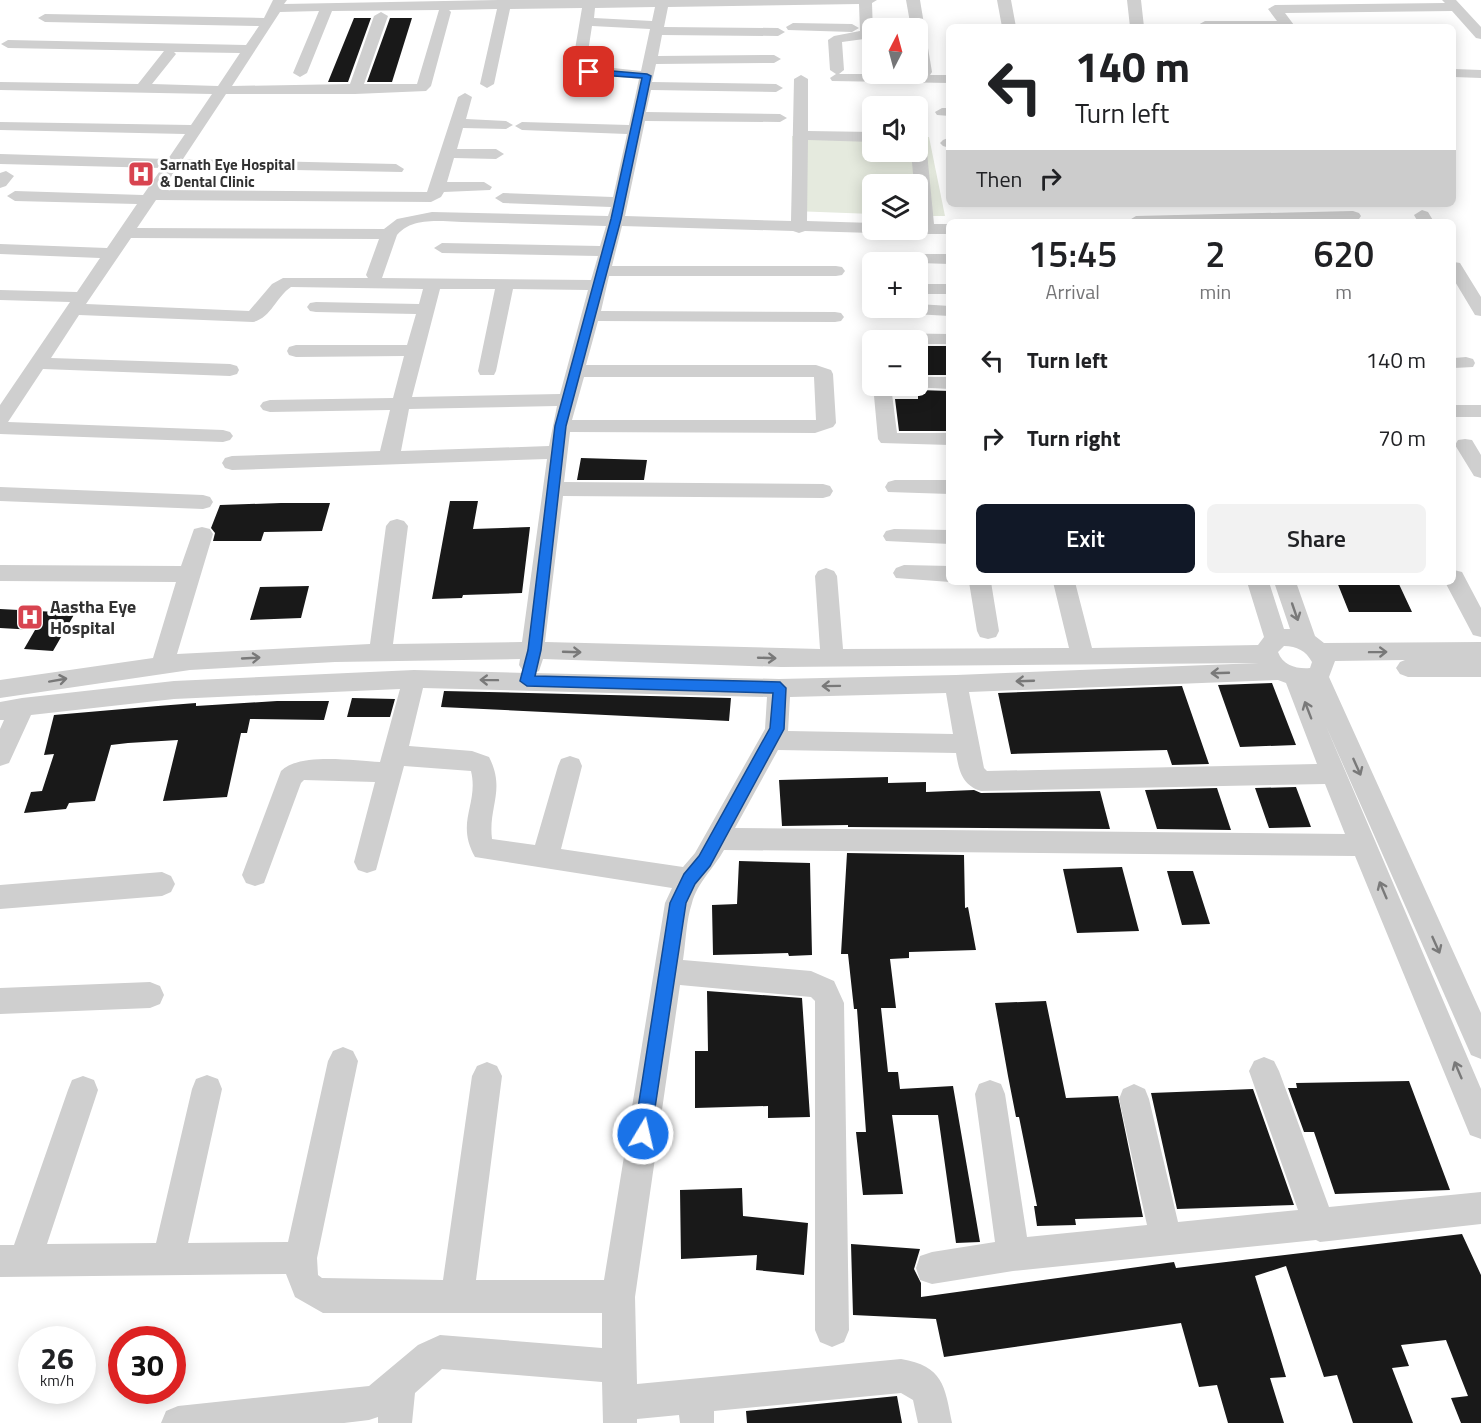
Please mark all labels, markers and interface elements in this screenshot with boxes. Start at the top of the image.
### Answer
north arrow [862,18,928,84]
map controls [862,18,928,396]
text: 140 m [1075,34,1190,98]
pin [563,46,614,97]
icon: left [976,48,1054,126]
icon: arrive [572,55,605,88]
text: Turn left [1075,92,1169,133]
button: sound [862,96,928,162]
place label: Sarnath Eye Hospital & Dental Clinic [160,153,295,193]
hospital icon: Sarnath Eye Hospital & Dental Clinic [126,159,156,189]
text: Then [976,162,1022,196]
icon: right [1034,162,1067,195]
button: layers [862,174,928,240]
text: 15:45 [1028,226,1117,281]
text: 2 [1205,226,1225,281]
text: 620 [1313,226,1374,281]
button: + [862,252,928,318]
text: Arrival [1046,276,1100,307]
text: min [1199,276,1231,307]
text: m [1335,276,1352,307]
button: − [862,330,928,396]
text: Turn left [1027,343,1108,377]
text: 140 m [1366,343,1426,377]
icon: left [976,344,1009,377]
text: Turn right [1027,421,1121,455]
text: 70 m [1378,421,1426,455]
icon: right [976,422,1009,455]
button: Exit [976,504,1195,573]
button: Share [1207,504,1426,573]
place label: Aastha Eye Hospital [50,593,136,641]
hospital icon: Aastha Eye Hospital [15,602,45,632]
one-way arrow [1290,602,1301,621]
one-way arrow [562,646,582,657]
one-way arrow [1367,646,1387,658]
one-way arrow [241,652,261,663]
one-way arrow [757,652,777,663]
one-way arrow [1211,668,1231,679]
one-way arrow [47,674,67,685]
one-way arrow [479,674,499,686]
one-way arrow [1016,675,1036,686]
one-way arrow [821,681,841,692]
one-way arrow [1302,701,1313,720]
one-way arrow [1352,757,1363,775]
one-way arrow [1377,882,1388,900]
one-way arrow [1432,936,1443,954]
one-way arrow [1452,1061,1463,1080]
position arrow [611,1102,675,1166]
speed limit sign: 30 [108,1326,186,1404]
text: 26 [40,1335,74,1381]
text: km/h [40,1369,74,1392]

